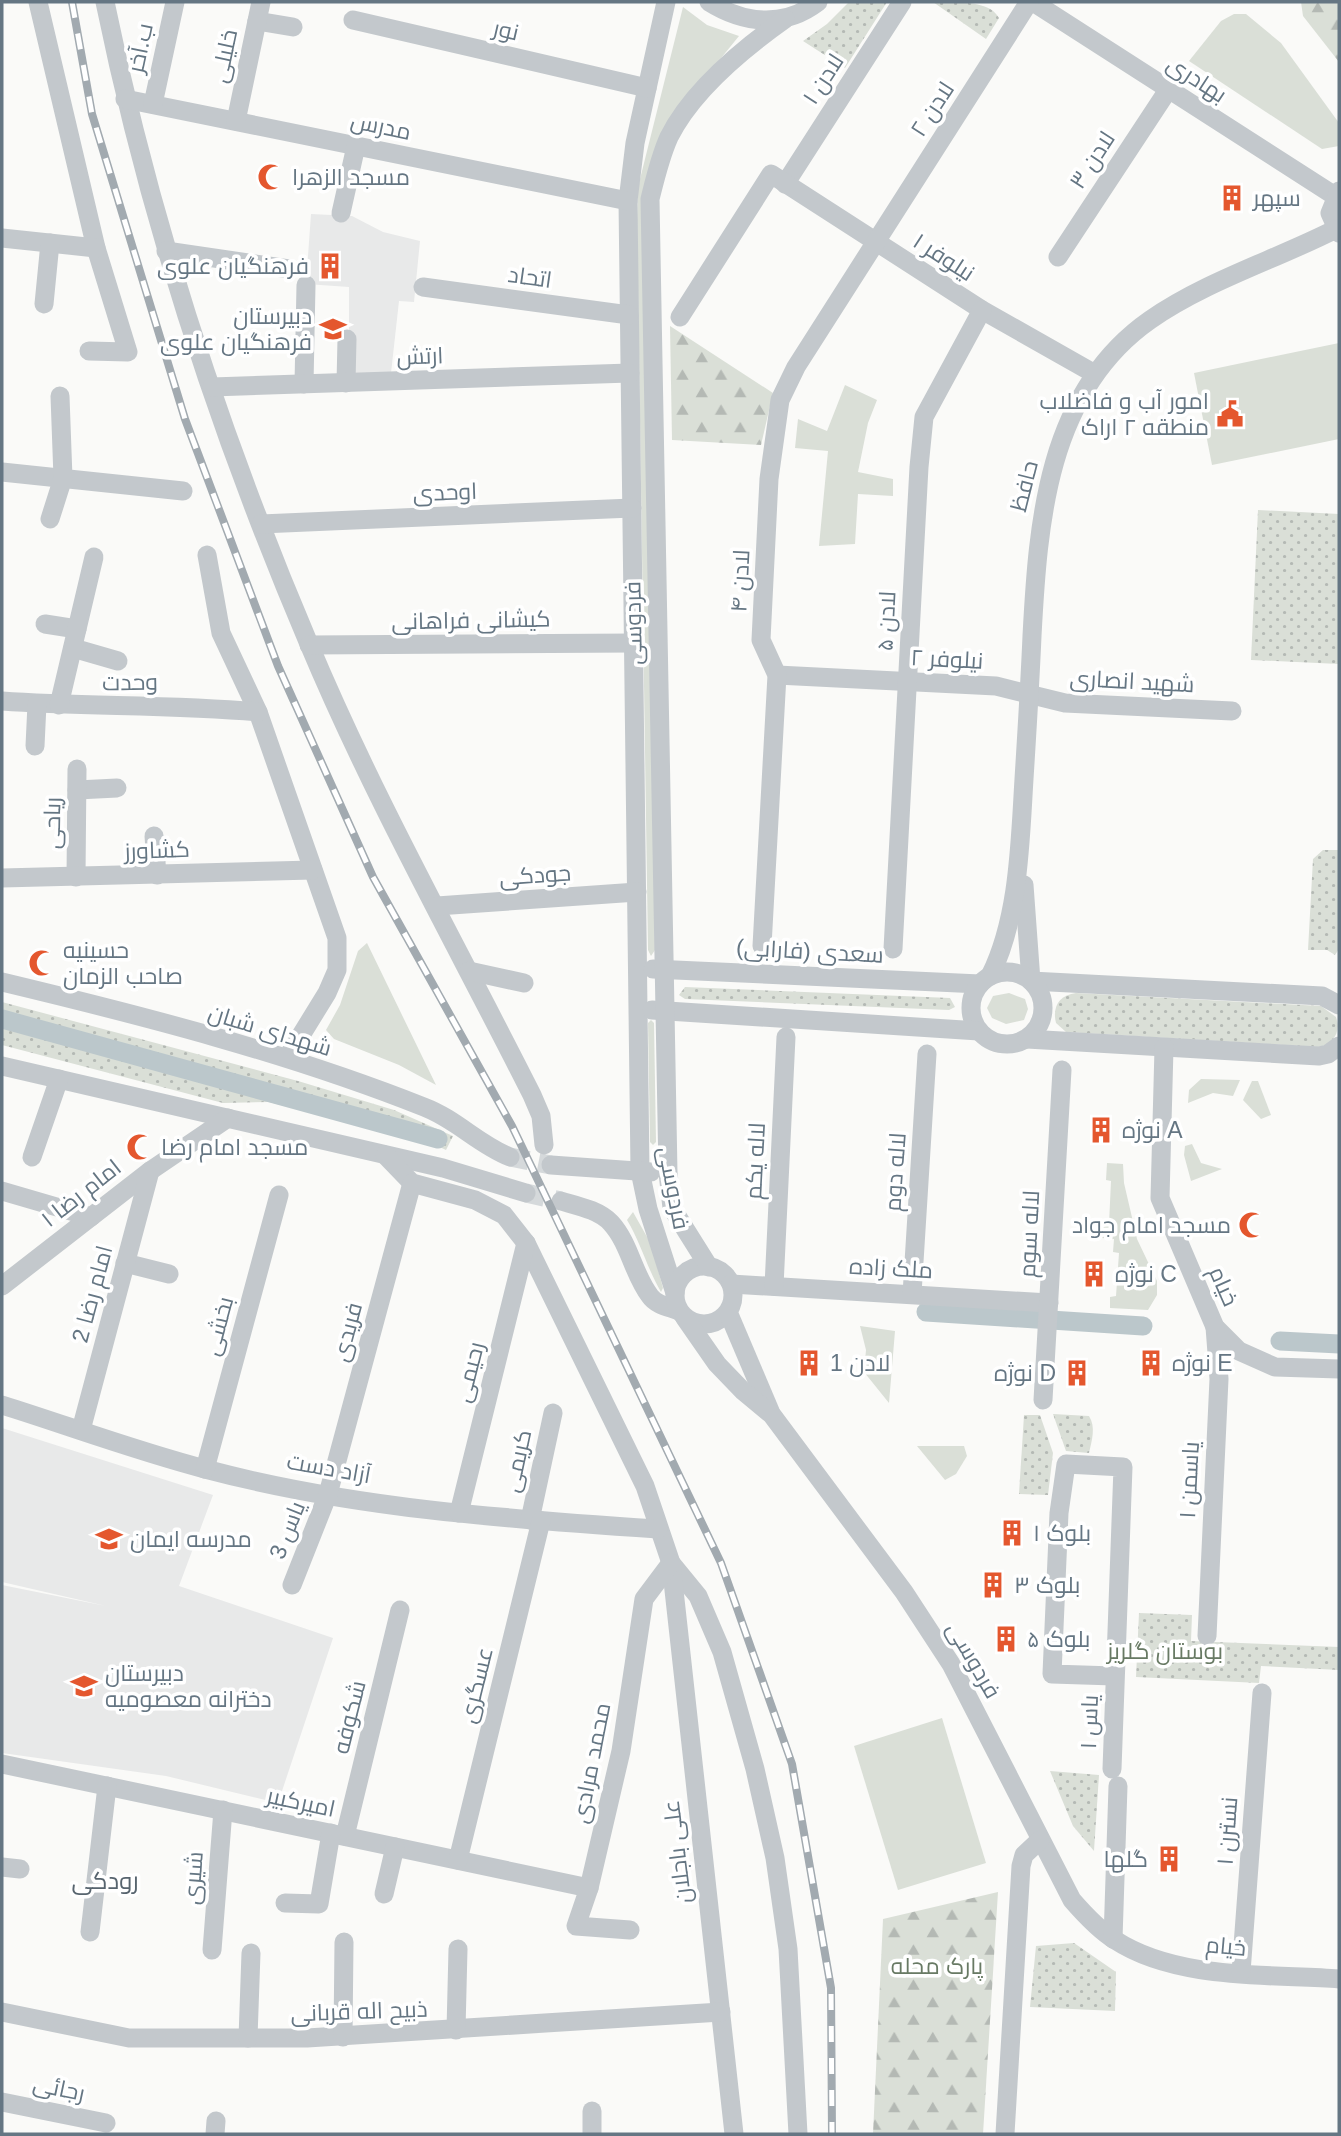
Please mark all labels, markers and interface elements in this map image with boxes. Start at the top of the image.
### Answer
street label: نور [489,14,521,46]
street label: ب.آخر [122,21,158,77]
street label: خلیلی [206,27,243,85]
street label: لادن ۱ [797,49,850,110]
street label: بهادری [1162,50,1232,109]
street label: لادن ۲ [905,77,960,142]
street label: مدرس [348,107,414,146]
street label: لادن ۳ [1064,126,1121,194]
mosque icon: مسجد الزهرا [256,162,286,192]
place label: مسجد الزهرا [292,164,410,190]
building icon: سپهر [1217,183,1247,213]
place label: سپهر [1251,185,1301,212]
street label: نیلوفر ۱ [909,228,979,286]
building icon: فرهنگیان علوی [315,251,345,281]
place label: فرهنگیان علوی [157,253,309,280]
street label: اتحاد [506,261,554,293]
place label: دبیرستان فرهنگیان علوی [160,303,312,356]
school or university icon: دبیرستان فرهنگیان علوی [318,314,348,344]
street label: ارتش [396,342,444,371]
place label: امور آب و فاضلاب منطقه ۲ اراک [1039,388,1209,440]
public building icon: امور آب و فاضلاب منطقه ۲ اراک [1215,399,1245,429]
street label: حافظ [1005,458,1043,514]
street label: اوحدی [412,478,478,507]
street label: لادن ۴ [725,549,756,613]
street label: فردوسی [619,581,648,665]
street label: لادن ۵ [871,590,902,652]
street label: کیشانی فراهانی [391,606,551,635]
street label: نیلوفر ۲ [910,644,984,674]
street label: شهید انصاری [1069,665,1195,698]
street label: وحدت [102,669,158,695]
street label: ریاحی [39,797,66,849]
street label: کشاورز [122,836,190,864]
street label: جودکی [498,860,572,891]
street label: سعدی (فارابی) [736,934,884,969]
place label: حسینیه صاحب الزمان [63,937,183,990]
mosque icon: حسینیه صاحب الزمان [27,948,57,978]
street label: شهدای شبان [205,999,335,1062]
building icon: نوژه A [1086,1115,1116,1145]
place label: نوژه A [1122,1117,1183,1143]
street label: لاله یکم [740,1122,773,1200]
mosque icon: مسجد امام رضا [125,1132,155,1162]
street label: لاله دوم [879,1132,914,1212]
place label: مسجد امام رضا [161,1134,308,1163]
street label: فردوسی [652,1144,695,1232]
street label: امام رضا ۱ [36,1154,128,1234]
street label: لاله سوم [1014,1190,1047,1279]
mosque icon: مسجد امام جواد [1237,1210,1267,1240]
place label: مسجد امام جواد [1072,1212,1231,1241]
street label: امام رضا 2 [67,1243,120,1346]
street label: ملک زاده [848,1253,934,1283]
building icon: نوژه C [1079,1259,1109,1289]
place label: نوژه C [1115,1261,1177,1287]
street label: خیام [1201,1262,1244,1311]
street label: بخشی [198,1294,239,1359]
street label: فریدی [327,1300,368,1365]
street label: رحیمی [449,1339,490,1405]
building icon: لادن 1 [794,1348,824,1378]
building icon: نوژه E [1136,1348,1166,1378]
place label: لادن 1 [830,1350,890,1377]
place label: نوژه E [1172,1350,1233,1376]
building icon: نوژه D [1062,1358,1092,1388]
place label: نوژه D [994,1360,1056,1386]
street label: کریمی [498,1427,537,1495]
street label: یاسمن ۱ [1174,1441,1205,1519]
street label: آزاد دست [285,1448,373,1488]
street label: یاس 3 [264,1497,311,1563]
building icon: بلوک ۱ [997,1518,1027,1548]
place label: بلوک ۱ [1033,1520,1091,1546]
school or university icon: مدرسه ایمان [94,1524,124,1554]
place label: مدرسه ایمان [130,1526,252,1553]
building icon: بلوک ۳ [978,1570,1008,1600]
place label: بلوک ۳ [1014,1572,1080,1598]
street label: فردوسی [941,1617,1006,1703]
building icon: بلوک ۵ [991,1624,1021,1654]
place label: بلوک ۵ [1027,1626,1090,1652]
park label: بوستان گلریز [1105,1638,1223,1665]
street label: عسگری [454,1644,499,1726]
place label: دبیرستان دخترانه معصومیه [105,1660,272,1712]
school or university icon: دبیرستان دخترانه معصومیه [69,1671,99,1701]
street label: شکوفه [327,1678,371,1756]
street label: یاس ۱ [1075,1694,1104,1750]
street label: محمد مرادی [567,1700,616,1826]
street label: امیرکبیر [262,1782,338,1822]
street label: نسترن ۱ [1212,1796,1243,1866]
street label: علی باجلان [658,1799,697,1905]
building icon: گلها [1154,1844,1184,1874]
place label: گلها [1103,1846,1148,1873]
street label: شیری [178,1851,209,1906]
district label: رودکی [71,1867,139,1895]
street label: خیام [1204,1931,1247,1964]
park label: پارک محله [891,1953,983,1981]
street label: ذبیح اله قربانی [290,1996,428,2029]
street label: رجائی [31,2070,87,2107]

